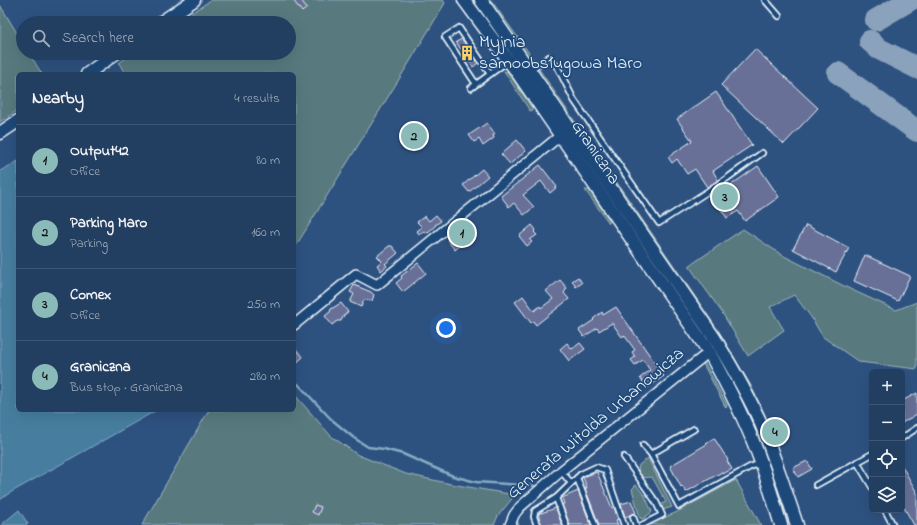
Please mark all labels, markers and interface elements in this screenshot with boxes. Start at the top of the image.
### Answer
search box [16,16,296,60]
icon: search [30,27,52,49]
text: Search here [62,27,134,49]
place label: Myjnia samoobsługowa Maro [479,30,642,78]
building icon: Myjnia samoobsługowa Maro [458,44,476,62]
text: Nearby [32,86,84,111]
text: 4 results [234,89,280,108]
street label: Graniczna [564,116,626,190]
pin: 2 [401,121,427,151]
text: Output42 [70,140,129,162]
text: 1 [43,151,47,170]
text: 80 m [256,151,280,170]
text: Office [70,162,100,181]
pin: 3 [712,182,738,212]
text: Parking Maro [70,212,147,234]
pin: 1 [449,218,475,248]
text: 2 [42,223,48,242]
text: 160 m [251,223,280,242]
text: Parking [70,234,108,253]
text: Comex [70,284,111,306]
text: 3 [42,295,48,314]
text: 250 m [247,295,280,314]
text: Office [70,306,100,325]
your location [436,318,456,338]
street label: Generała Witolda Urbanowicza [501,342,691,506]
text: Graniczna [70,356,131,378]
text: 4 [42,367,48,386]
text: 280 m [250,367,280,386]
map controls [869,369,905,513]
button: + [869,369,905,405]
text: Bus stop · Graniczna [70,378,183,397]
button: − [869,405,905,441]
pin: 4 [762,417,788,447]
button: locate [869,441,905,477]
button: layers [869,477,905,513]

